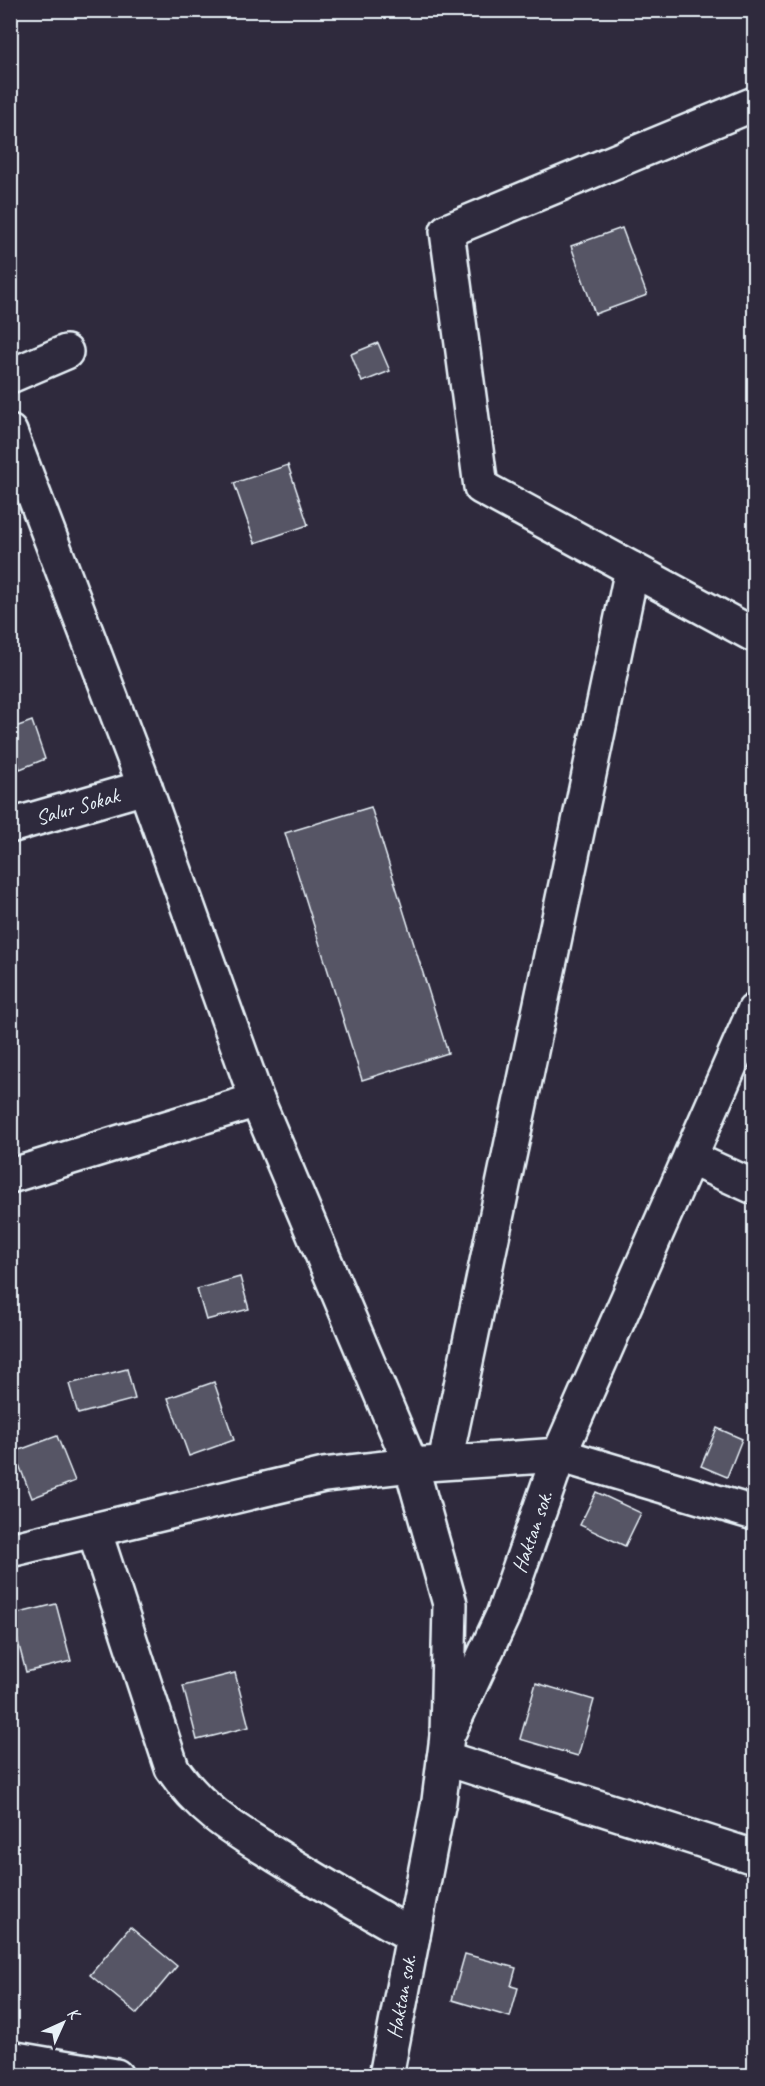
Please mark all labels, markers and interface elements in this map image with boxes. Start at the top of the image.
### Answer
street label: Salur Sokak [33,782,124,831]
street label: Haktan sok. [506,1487,559,1576]
street label: Haktan sok. [381,1951,422,2041]
north arrow [33,1993,93,2053]
text: K [63,2003,86,2026]

